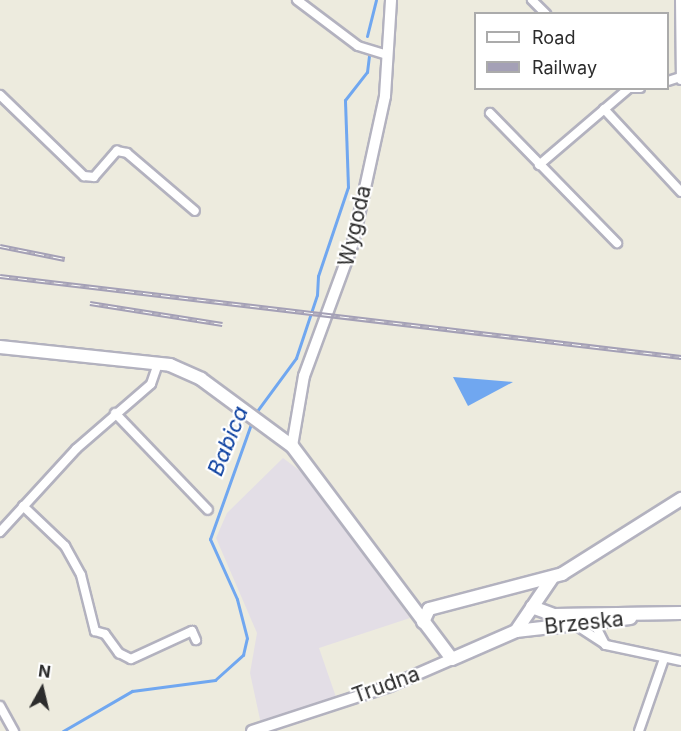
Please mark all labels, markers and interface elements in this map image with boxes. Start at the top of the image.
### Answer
legend [474,12,669,90]
text: Road [532,27,575,48]
text: Railway [532,57,597,78]
street label: Wygoda [333,183,377,269]
water label: Babica [202,402,254,480]
street label: Brzeska [543,606,625,640]
north arrow [12,659,72,719]
text: N [37,660,52,682]
street label: Trudna [349,661,423,709]

